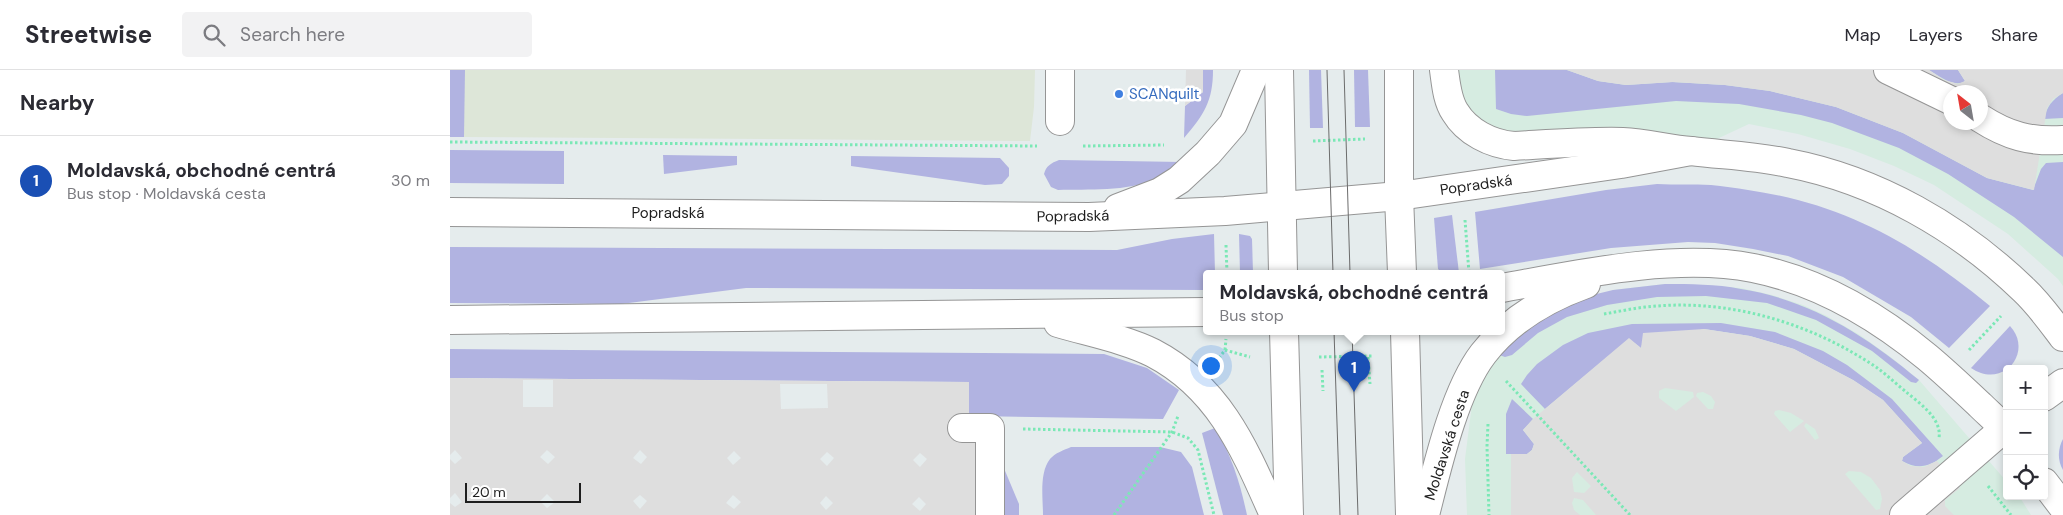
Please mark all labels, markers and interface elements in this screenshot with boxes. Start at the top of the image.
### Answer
search box [182,12,532,57]
text: Streetwise [25,19,152,50]
icon: search [200,21,228,49]
text: Search here [240,22,345,47]
text: Map [1845,23,1881,47]
text: Layers [1909,23,1963,47]
text: Share [1991,23,2038,47]
place label: SCANquilt [1129,84,1199,104]
north arrow [1943,85,1988,130]
marker: SCANquilt [1113,88,1125,100]
text: Nearby [20,89,94,117]
text: Moldavská, obchodné centrá [67,158,336,183]
text: 1 [33,170,39,191]
text: 30 m [391,170,430,191]
street label: Popradská [1439,170,1513,200]
text: Bus stop · Moldavská cesta [67,183,266,204]
street label: Popradská [632,203,704,223]
street label: Popradská [1036,205,1110,227]
popup [1203,270,1505,335]
text: Moldavská, obchodné centrá [1220,280,1489,305]
text: Bus stop [1220,305,1284,326]
pin: 1 [1338,351,1370,392]
your location [1198,353,1224,379]
map controls [2003,365,2048,500]
button: + [2003,365,2048,410]
street label: Moldavská cesta [1420,387,1474,503]
button: − [2003,410,2048,455]
button: locate [2003,455,2048,500]
scale bar [465,480,581,503]
text: 20 m [472,483,506,501]

